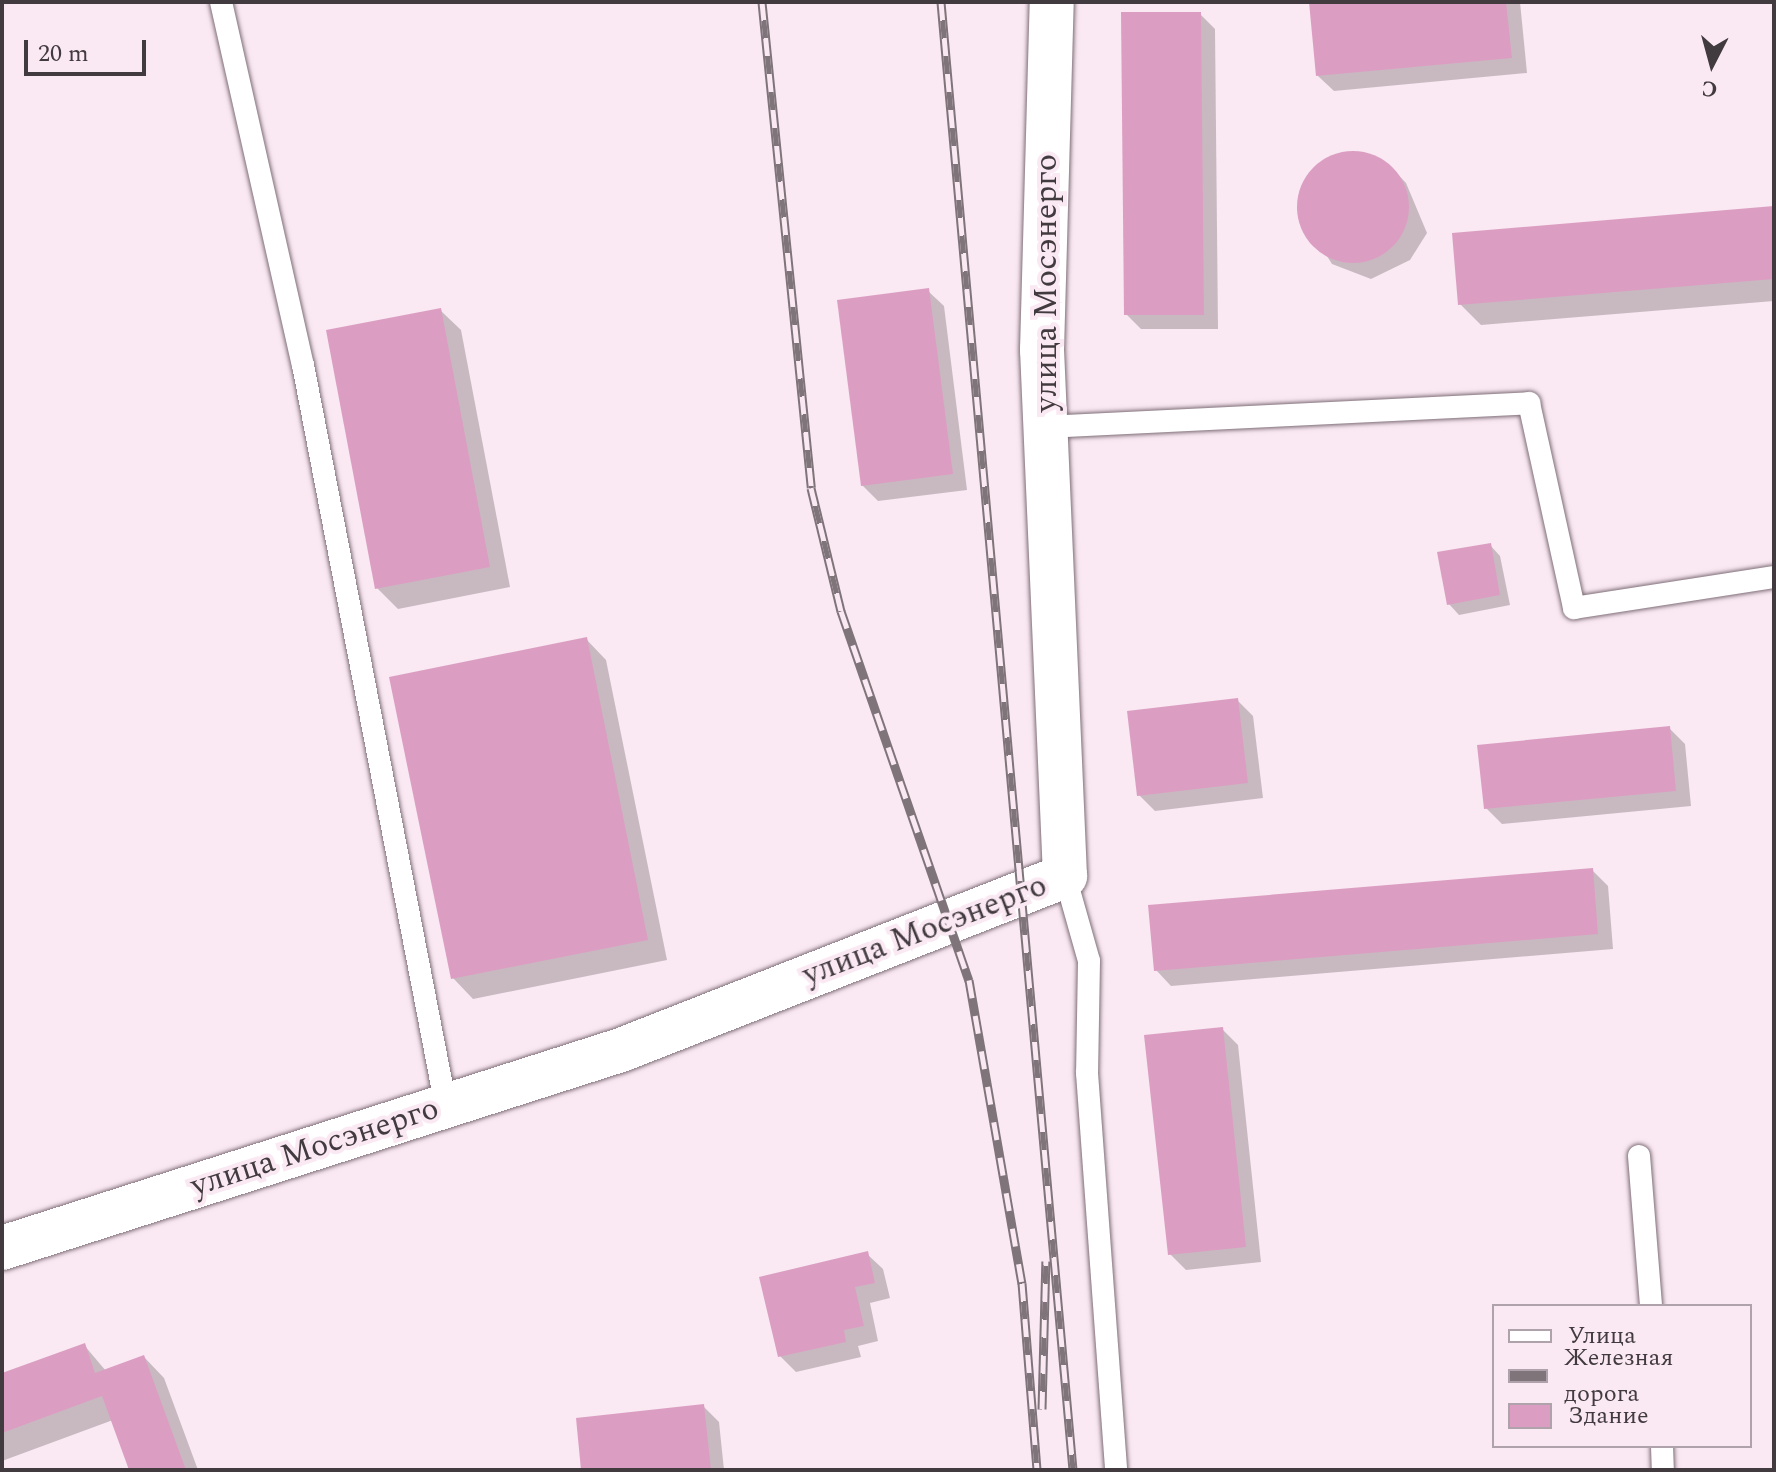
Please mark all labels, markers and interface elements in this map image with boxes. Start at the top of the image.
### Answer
scale bar [28,24,150,74]
north arrow [1672,24,1752,104]
text: 20 m [38,36,89,72]
text: С [1700,71,1719,106]
street label: улица Мосэнерго [1028,154,1066,412]
street label: улица Мосэнерго [798,867,1052,995]
street label: улица Мосэнерго [186,1090,444,1206]
legend [1492,1304,1752,1448]
text: Улица [1568,1318,1636,1354]
text: Железная дорога [1564,1340,1673,1412]
text: Здание [1568,1398,1649,1434]

